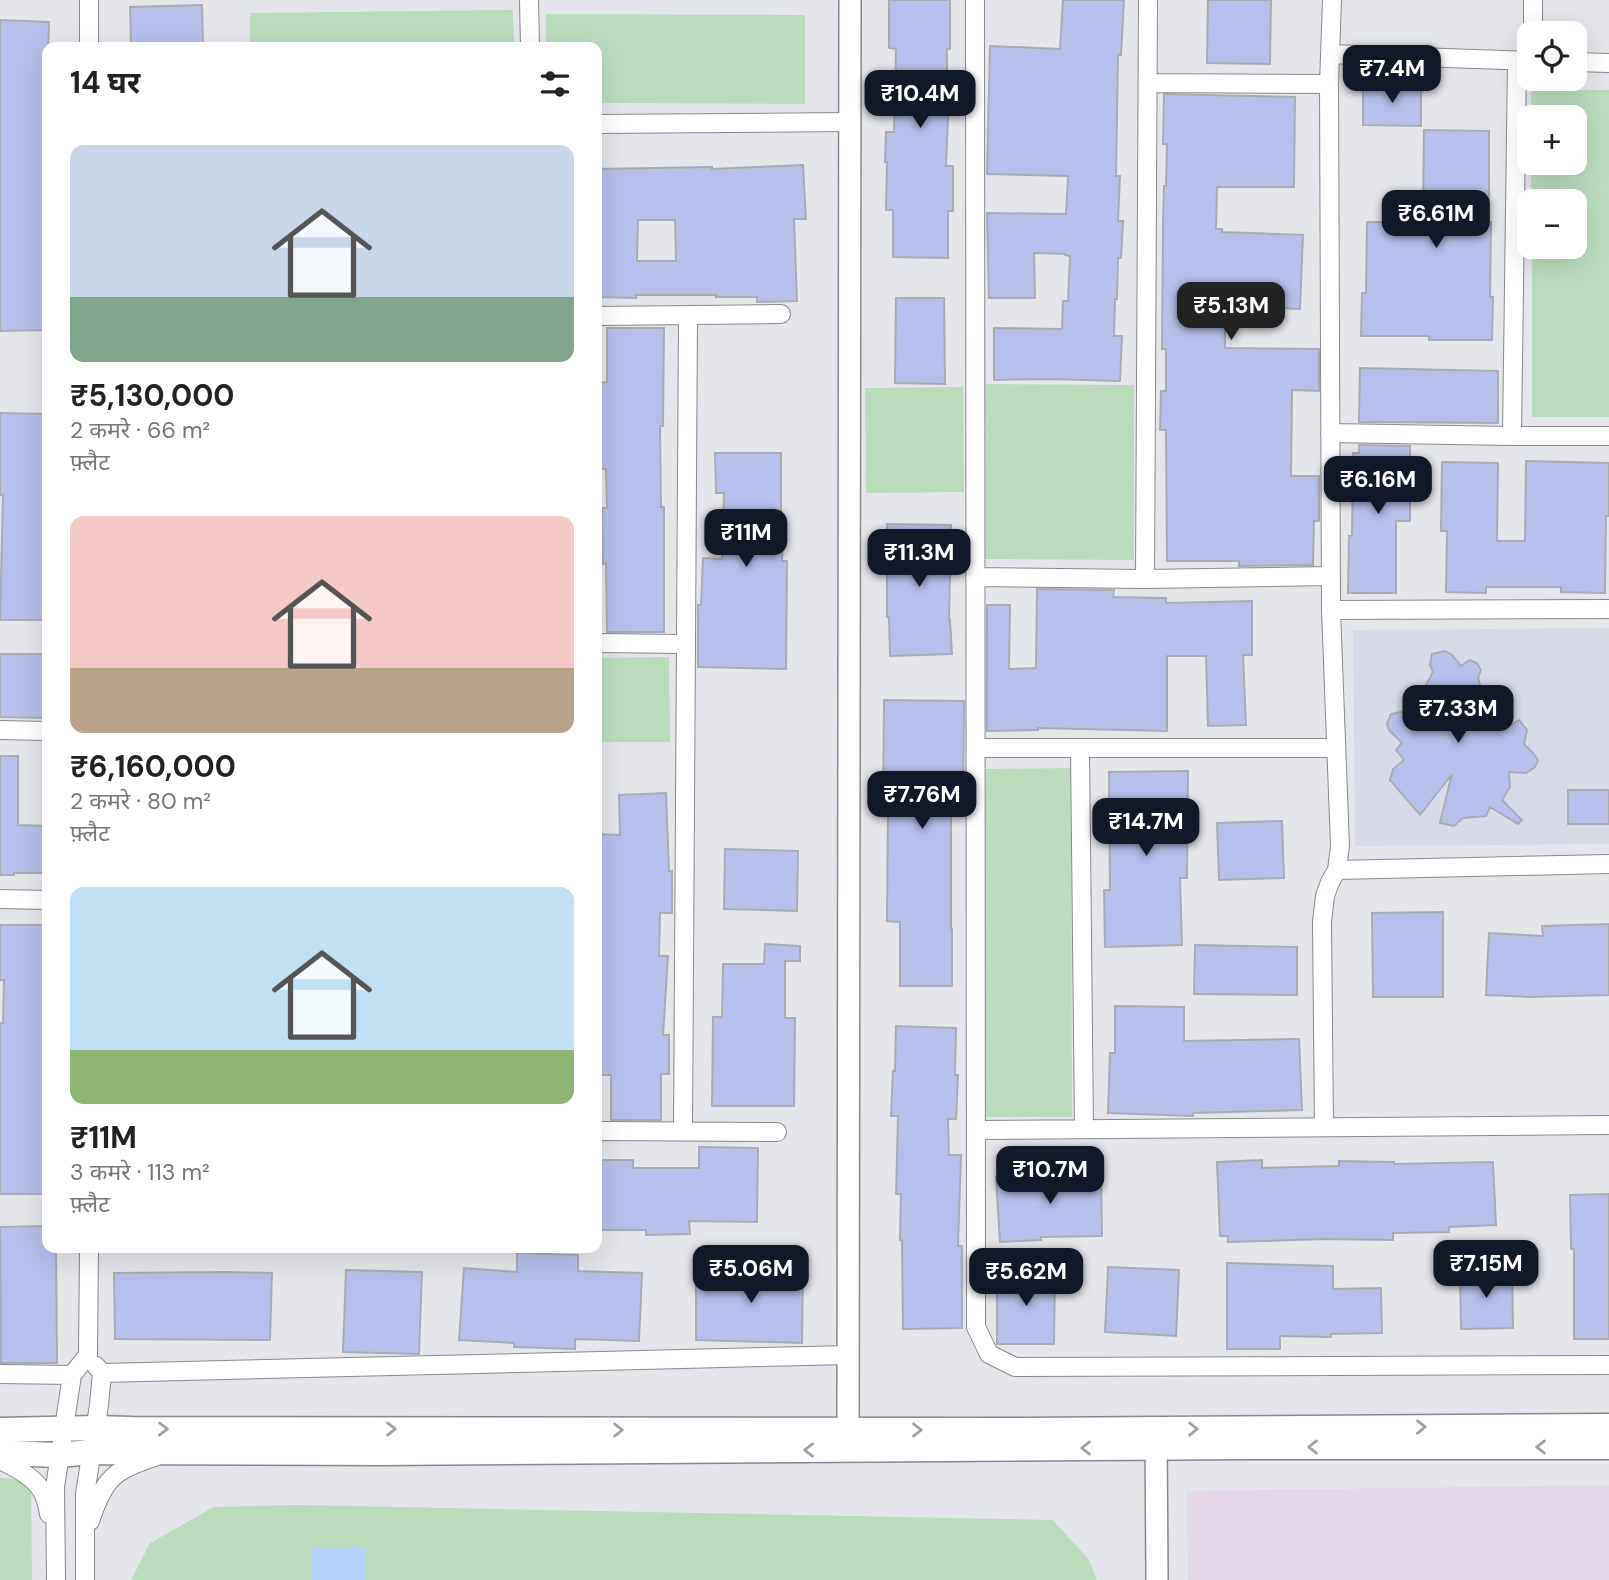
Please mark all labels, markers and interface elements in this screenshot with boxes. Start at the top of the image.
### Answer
map controls [1517,21,1587,259]
button: locate [1517,21,1587,91]
pin: ₹7.4M [1343,46,1441,105]
text: ₹7.4M [1359,53,1425,83]
text: 14 घर [70,63,140,102]
icon: filters [536,65,574,103]
pin: ₹10.4M [863,71,977,130]
text: ₹10.4M [881,78,959,108]
button: + [1517,105,1587,175]
button: − [1517,189,1587,259]
icon: home [259,190,385,316]
pin: ₹6.61M [1379,190,1493,250]
text: ₹6.61M [1398,198,1474,228]
pin: ₹5.13M [1174,282,1288,342]
text: ₹5.13M [1193,290,1269,320]
text: ₹5,130,000 [70,376,234,415]
text: 2 कमरे · 66 m² [70,415,210,445]
text: फ़्लैट [70,447,110,477]
pin: ₹6.16M [1321,456,1435,516]
text: ₹6.16M [1340,464,1416,494]
pin: ₹11M [705,510,787,569]
text: ₹11M [720,517,772,547]
pin: ₹11.3M [862,530,976,589]
text: ₹11.3M [884,537,954,567]
icon: home [259,561,385,687]
pin: ₹7.33M [1401,686,1515,745]
text: ₹7.33M [1418,693,1498,723]
text: ₹6,160,000 [70,747,236,786]
pin: ₹7.76M [865,772,979,831]
text: ₹7.76M [883,779,961,809]
text: 2 कमरे · 80 m² [70,786,211,816]
pin: ₹14.7M [1089,798,1203,858]
text: ₹14.7M [1108,806,1184,836]
text: फ़्लैट [70,818,110,848]
icon: home [259,932,385,1058]
text: ₹11M [70,1118,137,1157]
pin: ₹10.7M [993,1146,1107,1206]
text: ₹10.7M [1012,1154,1088,1184]
text: 3 कमरे · 113 m² [70,1157,209,1187]
text: फ़्लैट [70,1189,110,1219]
pin: ₹7.15M [1429,1240,1543,1300]
pin: ₹5.06M [694,1246,808,1305]
pin: ₹5.62M [969,1248,1083,1308]
text: ₹7.15M [1449,1248,1523,1278]
text: ₹5.06M [709,1253,793,1283]
text: ₹5.62M [985,1256,1067,1286]
one-way arrow [1416,1419,1427,1435]
one-way arrow [159,1421,169,1437]
one-way arrow [386,1421,397,1437]
one-way arrow [1188,1421,1199,1436]
one-way arrow [614,1422,624,1438]
one-way arrow [912,1422,923,1438]
one-way arrow [1308,1439,1318,1455]
one-way arrow [1535,1439,1546,1455]
one-way arrow [1080,1441,1091,1456]
one-way arrow [804,1442,814,1458]

